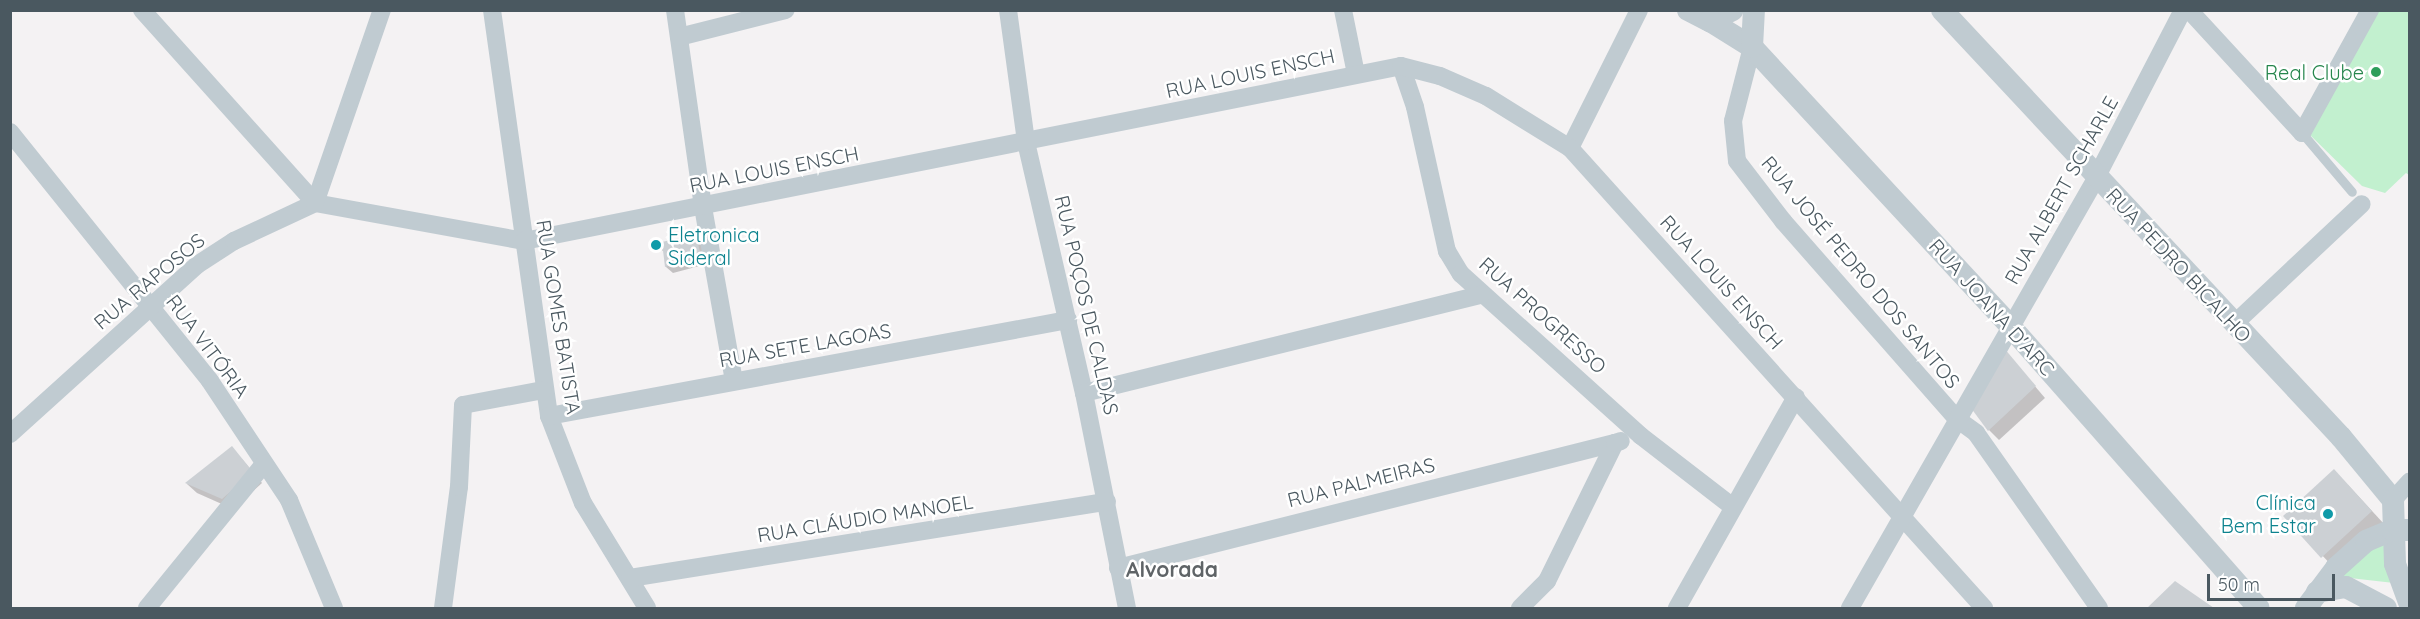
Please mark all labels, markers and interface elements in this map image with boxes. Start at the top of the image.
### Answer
street label: RUA LOUIS ENSCH [1163,43,1337,103]
place label: Real Clube [2265,60,2364,84]
marker: Real Clube [2369,65,2383,79]
street label: RUA ALBERT SCHARLE [1999,92,2123,288]
street label: RUA LOUIS ENSCH [687,141,861,197]
street label: RUA JOSÉ PEDRO DOS SANTOS [1757,151,1965,393]
street label: RUA PEDRO BICALHO [2101,183,2257,347]
street label: RUA POÇOS DE CALDAS [1050,193,1124,417]
street label: RUA LOUIS ENSCH [1656,210,1788,354]
street label: RUA GOMES BATISTA [532,218,586,416]
place label: Eletronica Sideral [668,222,759,269]
street label: RUA RAPOSOS [89,228,209,334]
street label: RUA JOANA D'ARC [1924,234,2060,380]
marker: Eletronica Sideral [649,238,663,252]
street label: RUA PROGRESSO [1475,252,1611,378]
street label: RUA VITÓRIA [161,290,255,402]
street label: RUA SETE LAGOAS [717,318,893,372]
street label: RUA PALMEIRAS [1285,452,1437,512]
street label: RUA CLÁUDIO MANOEL [755,489,975,547]
place label: Clínica Bem Estar [2221,490,2316,537]
marker: Clínica Bem Estar [2321,507,2335,521]
district label: Alvorada [1126,556,1218,582]
scale bar [2210,562,2338,600]
text: 50 m [2218,573,2260,596]

